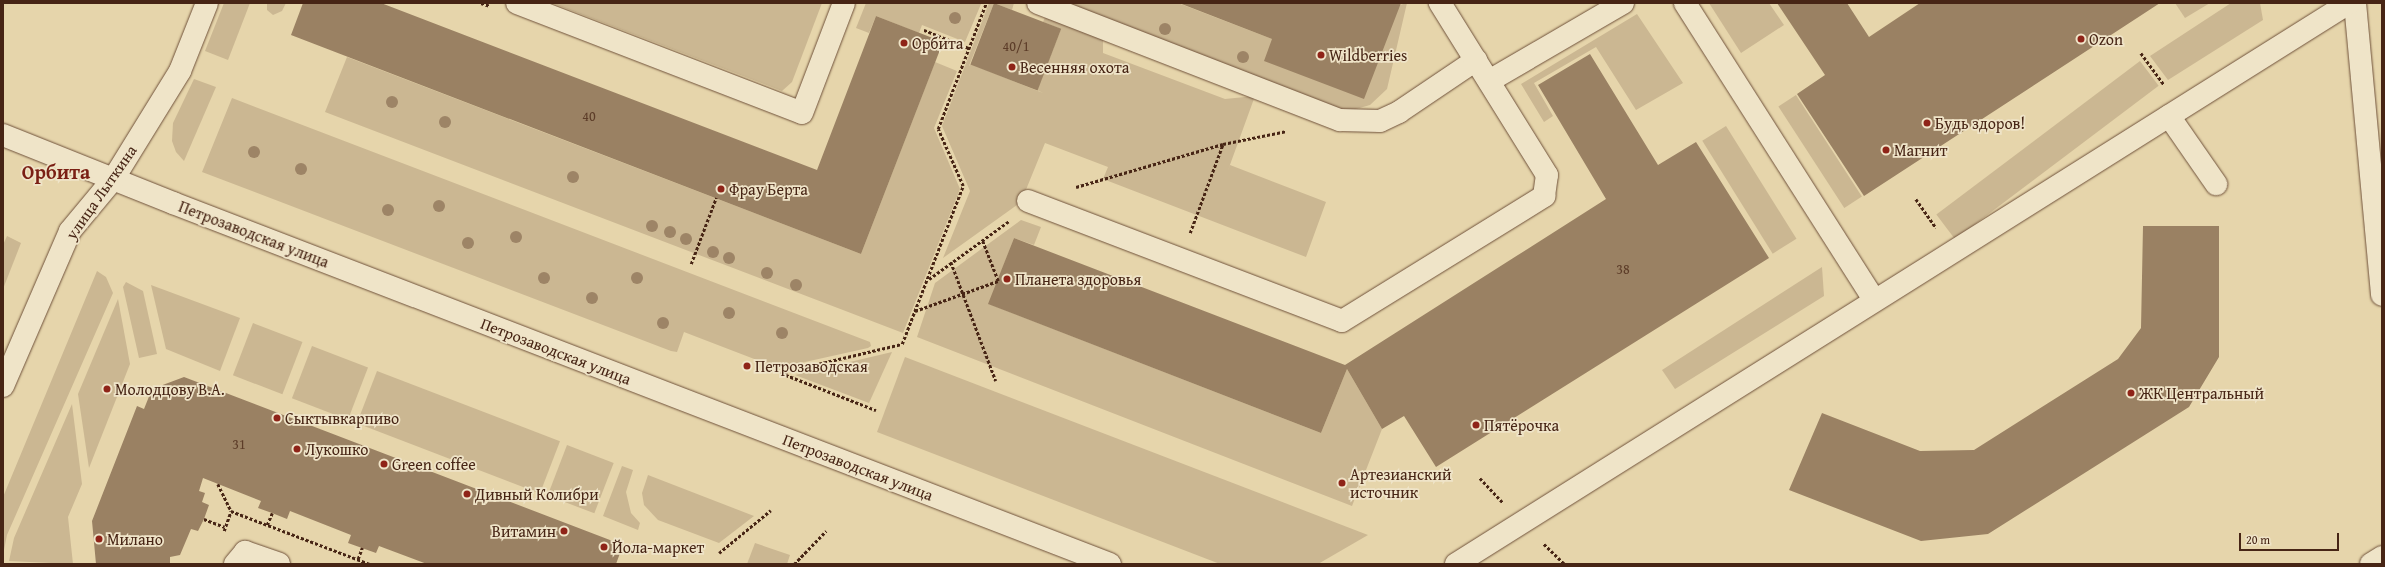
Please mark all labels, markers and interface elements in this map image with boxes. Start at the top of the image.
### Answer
place label: Ozon [2089,29,2123,49]
place label: Орбита [912,33,963,53]
marker: Ozon [2076,34,2086,44]
marker: Орбита [899,38,909,48]
house number: 40/1 [1003,38,1029,54]
place label: Wildberries [1329,45,1407,65]
marker: Wildberries [1316,50,1326,60]
place label: Весенняя охота [1020,57,1129,77]
marker: Весенняя охота [1007,62,1017,72]
house number: 40 [582,108,596,124]
place label: Будь здоров! [1935,113,2025,133]
marker: Будь здоров! [1922,118,1932,128]
place label: Магнит [1894,140,1947,160]
street label: улица Лыткина [61,141,141,243]
marker: Магнит [1881,145,1891,155]
district label: Орбита [22,159,90,183]
place label: Фрау Берта [729,179,808,199]
marker: Фрау Берта [716,184,726,194]
street label: Петрозаводская улица [176,196,332,272]
house number: 38 [1616,261,1630,277]
place label: Планета здоровья [1015,269,1141,289]
marker: Планета здоровья [1002,274,1012,284]
street label: Петрозаводская улица [478,313,634,389]
place label: Петрозаводская [755,356,868,376]
marker: Петрозаводская [742,361,752,371]
place label: Молодцову В.А. [115,379,225,399]
place label: ЖК Центральный [2139,383,2264,403]
marker: Молодцову В.А. [102,384,112,394]
marker: ЖК Центральный [2126,388,2136,398]
place label: Сыктывкарпиво [285,408,399,428]
marker: Сыктывкарпиво [272,413,282,423]
place label: Пятёрочка [1484,415,1559,435]
marker: Пятёрочка [1471,420,1481,430]
street label: Петрозаводская улица [780,429,936,505]
house number: 31 [232,436,246,452]
place label: Лукошко [305,439,368,459]
marker: Лукошко [292,444,302,454]
place label: Green coffee [392,454,476,474]
marker: Green coffee [379,459,389,469]
place label: Артезианский источник [1350,464,1451,502]
marker: Артезианский источник [1337,478,1347,488]
place label: Дивный Колибри [475,484,599,504]
marker: Дивный Колибри [462,489,472,499]
place label: Витамин [492,521,556,541]
scale bar [2241,525,2341,551]
marker: Витамин [559,526,569,536]
place label: Милано [107,529,163,549]
text: 20 m [2246,531,2270,548]
marker: Милано [94,534,104,544]
place label: Йола-маркет [612,537,704,557]
marker: Йола-маркет [599,542,609,552]

